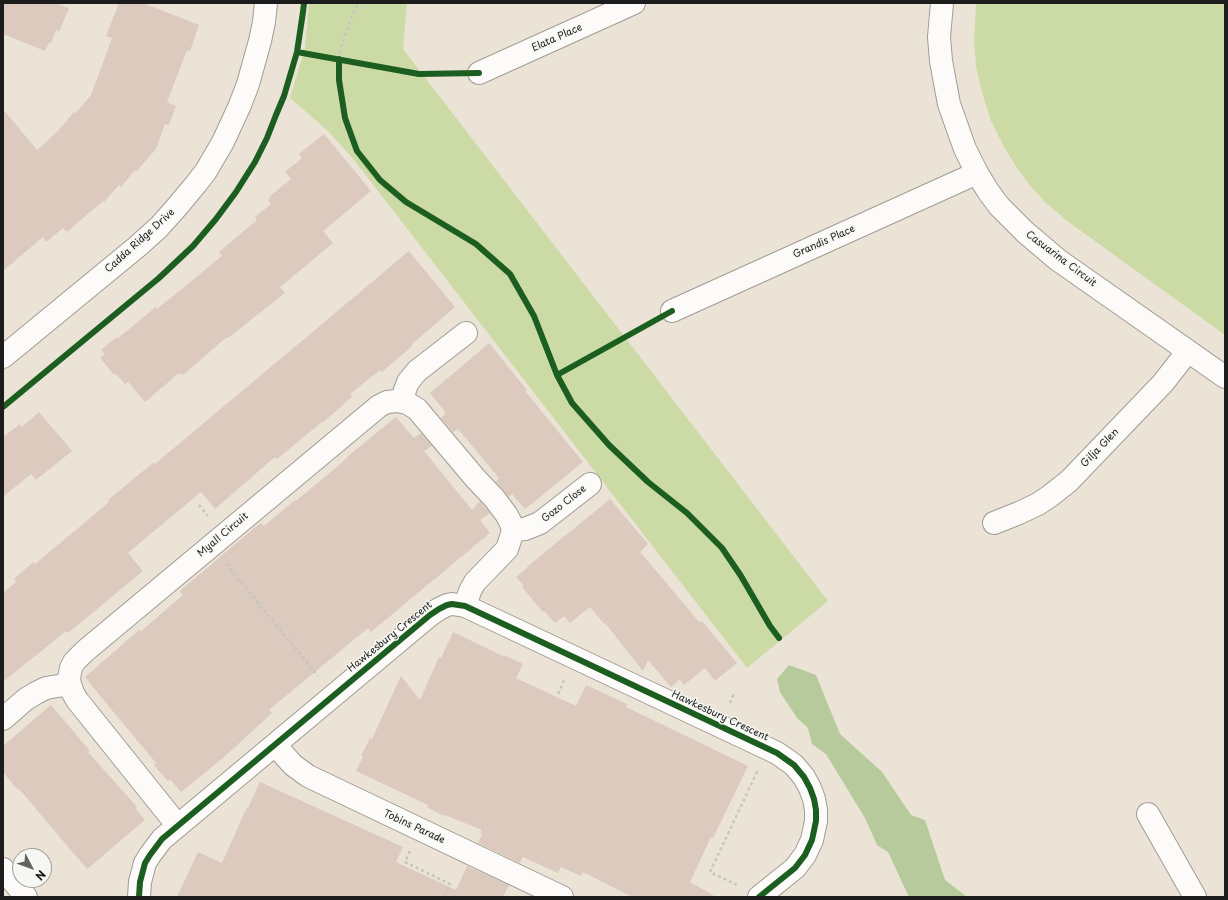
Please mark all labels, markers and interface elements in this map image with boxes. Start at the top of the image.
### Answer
street label: Elata Place [530,22,584,54]
street label: Cadda Ridge Drive [103,207,177,275]
street label: Grandis Place [791,223,857,261]
street label: Casuarina Circuit [1023,229,1099,289]
street label: Gilja Glen [1079,426,1121,470]
street label: Gozo Close [539,483,589,525]
street label: Myall Circuit [195,510,251,560]
street label: Hawkesbury Crescent [345,599,435,675]
street label: Hawkesbury Crescent [670,688,770,744]
street label: Tobins Parade [381,808,447,846]
north arrow [12,848,52,888]
text: N [31,867,50,884]

